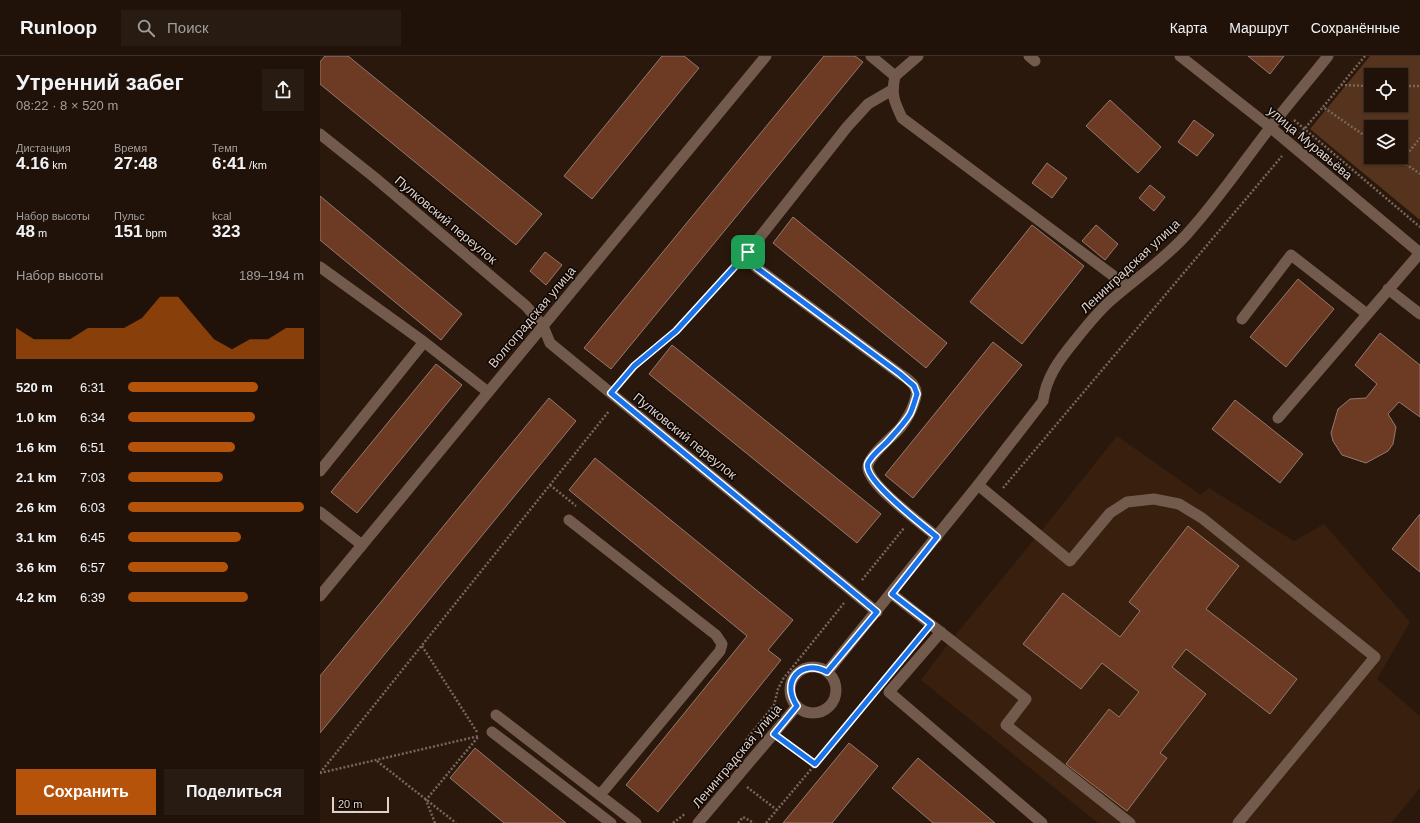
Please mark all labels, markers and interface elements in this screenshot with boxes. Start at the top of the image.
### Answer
search box [121,10,401,46]
text: Runloop [20,17,97,38]
icon: search [135,17,157,39]
text: Поиск [167,19,209,36]
text: Карта [1170,20,1207,36]
text: Маршрут [1229,20,1289,36]
text: Сохранённые [1311,20,1400,36]
map controls [1364,68,1408,164]
button: locate [1364,68,1408,112]
button: share [262,69,304,111]
text: Утренний забег [16,70,184,95]
text: 08:22 · 8 × 520 m [16,98,118,113]
street label: улица Муравьёва [1265,103,1356,183]
button: layers [1364,120,1408,164]
text: Дистанция [16,142,71,154]
text: Время [114,142,147,154]
text: Темп [212,142,238,154]
text: 4.16 [16,154,49,173]
text: 27:48 [114,154,157,173]
text: 6:41 [212,154,246,173]
text: km [49,159,67,171]
text: /km [246,159,267,171]
street label: Пулковский переулок [392,173,500,267]
text: Набор высоты [16,210,90,222]
text: Пульс [114,210,145,222]
text: kcal [212,210,232,222]
street label: Ленинградская улица [1077,216,1183,316]
text: 48 [16,222,35,241]
text: 151 [114,222,142,241]
text: 323 [212,222,240,241]
text: m [35,227,47,239]
text: bpm [142,227,167,239]
pin [731,235,765,269]
icon: arrive [737,241,759,263]
street label: Волгоградская улица [485,263,579,371]
text: Набор высоты [16,268,103,283]
text: 189–194 m [239,268,304,283]
text: 520 m [16,380,53,395]
text: 6:31 [80,380,105,395]
street label: Пулковский переулок [630,390,740,483]
text: 1.0 km [16,410,56,425]
text: 6:34 [80,410,105,425]
text: 1.6 km [16,440,56,455]
text: 6:51 [80,440,105,455]
text: 2.1 km [16,470,56,485]
text: 7:03 [80,470,105,485]
text: 2.6 km [16,500,56,515]
text: 6:03 [80,500,105,515]
text: 3.1 km [16,530,56,545]
text: 6:45 [80,530,105,545]
text: 3.6 km [16,560,56,575]
text: 6:57 [80,560,105,575]
text: 4.2 km [16,590,56,605]
text: 6:39 [80,590,105,605]
street label: Ленинградская улица [689,701,785,811]
button: Сохранить [16,769,156,815]
button: Поделиться [164,769,304,815]
scale bar [332,795,389,814]
text: 20 m [338,798,362,810]

